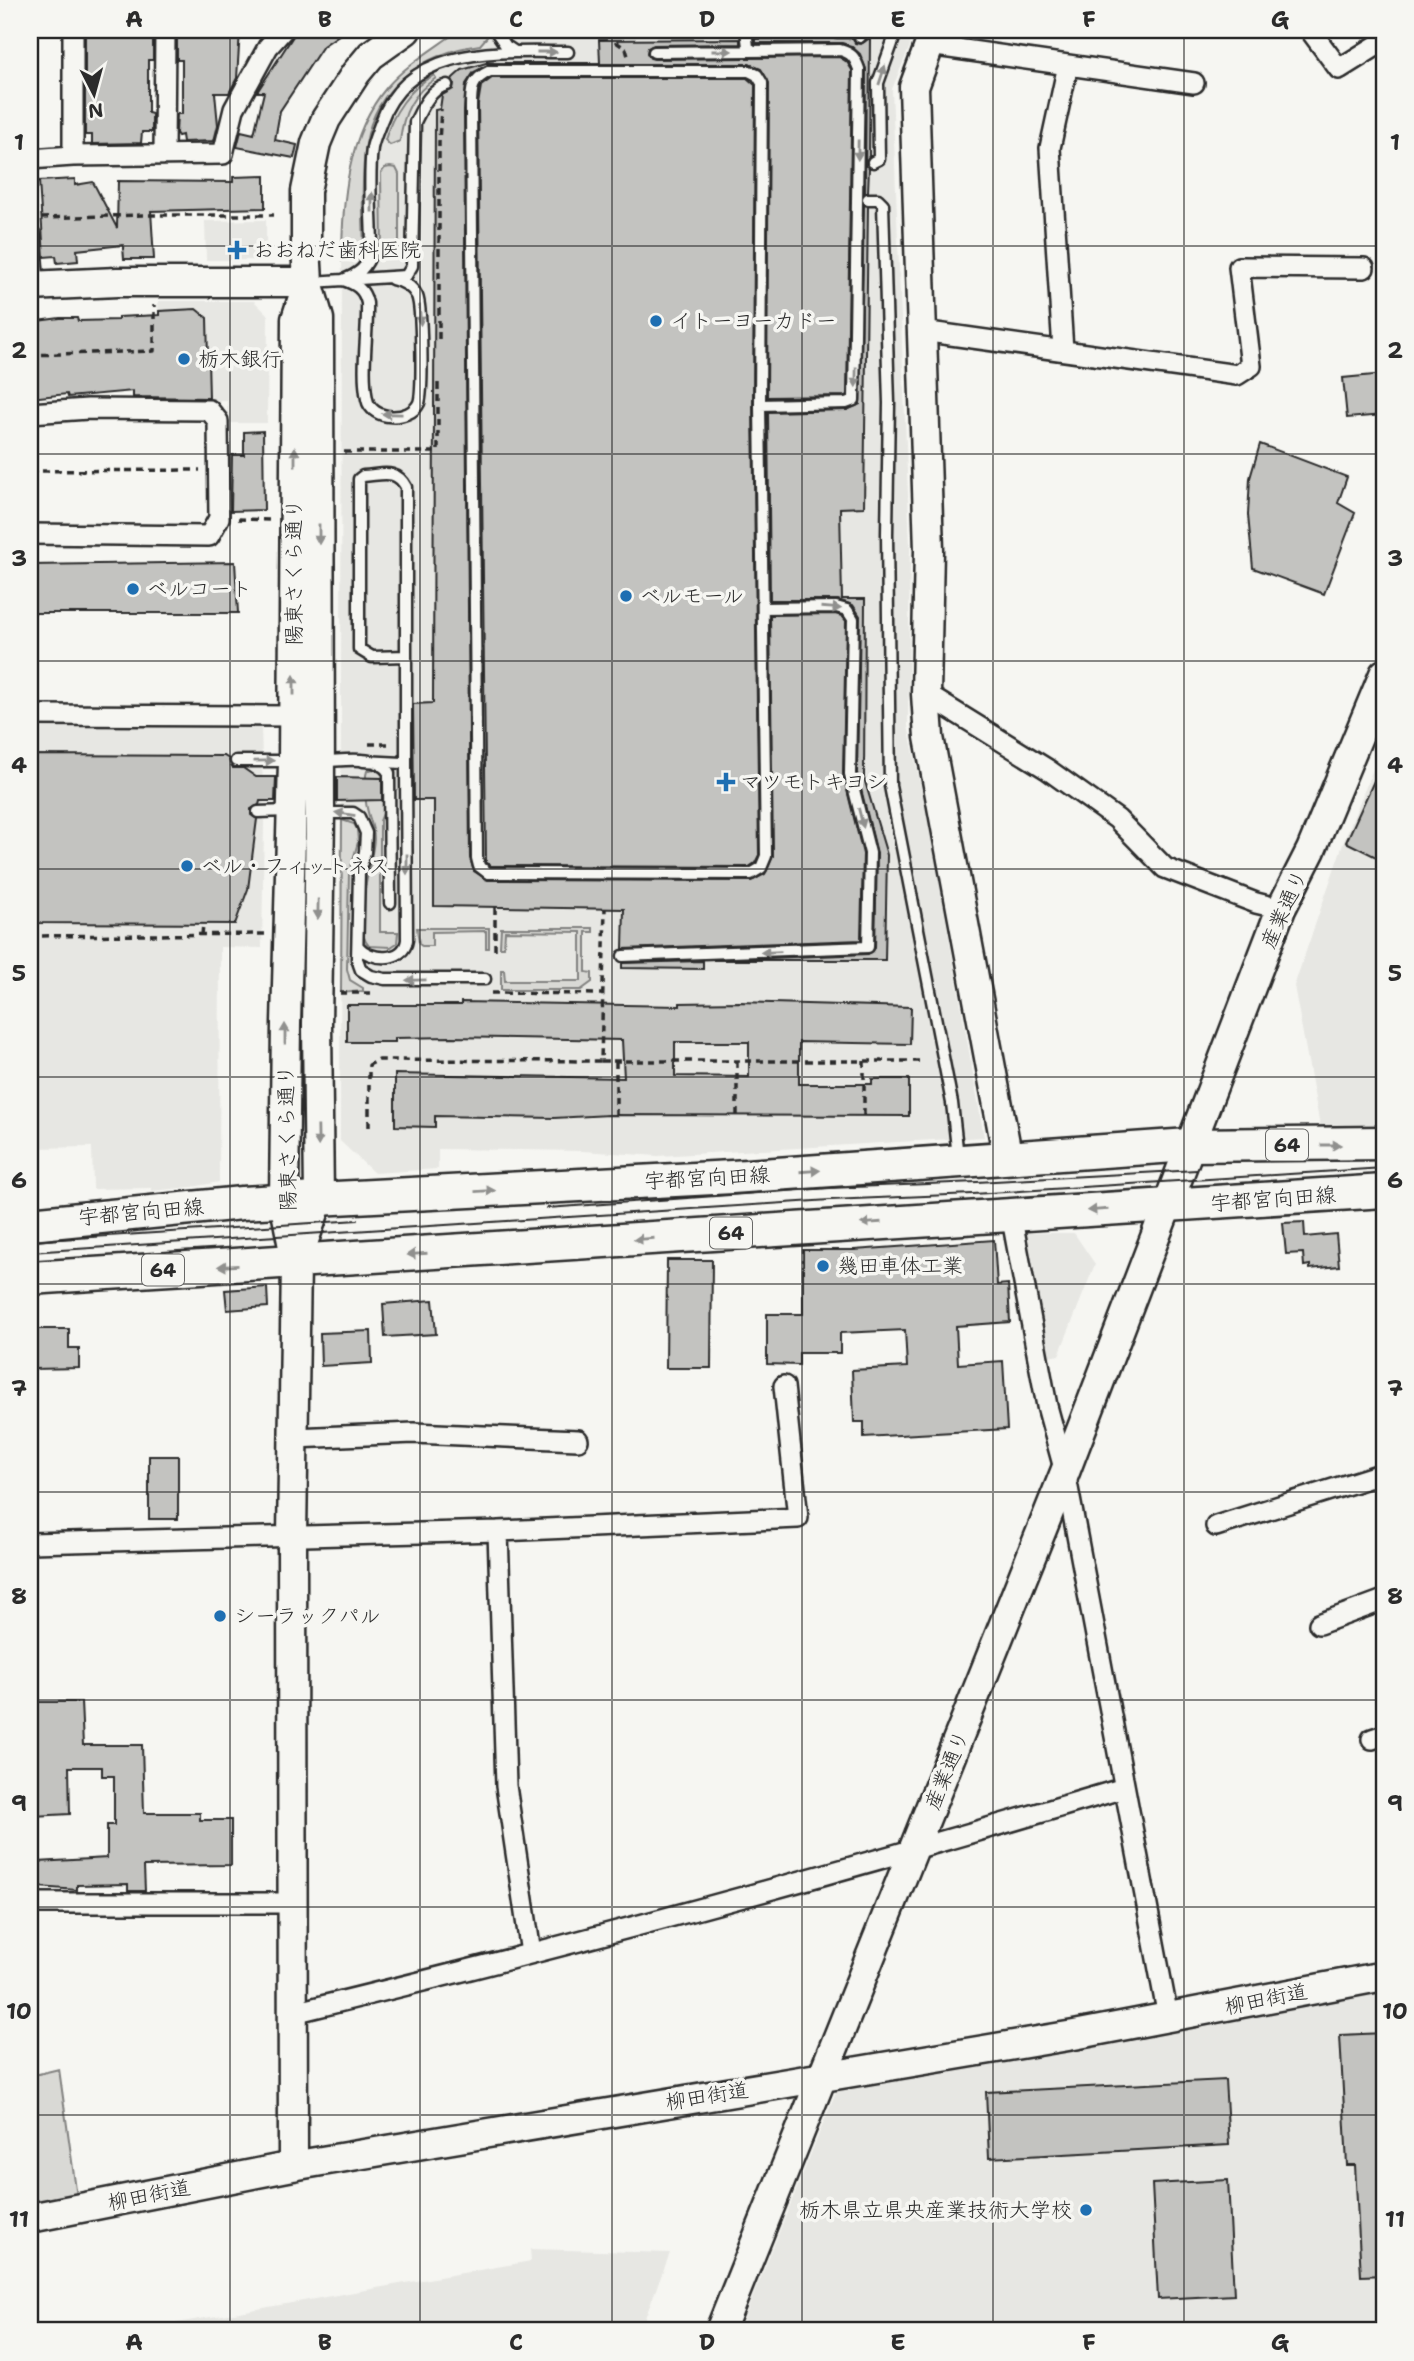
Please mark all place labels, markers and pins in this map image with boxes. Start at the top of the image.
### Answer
place label: おおねだ歯科医院 [253,236,421,264]
marker: おおねだ歯科医院 [227,240,247,260]
place label: イトーヨーカドー [670,307,837,335]
marker: イトーヨーカドー [648,313,664,329]
place label: 栃木銀行 [198,345,282,373]
marker: 栃木銀行 [176,351,192,367]
place label: ベルコート [147,575,252,603]
marker: ベルコート [125,581,141,597]
place label: ベルモール [640,582,744,610]
marker: ベルモール [618,588,634,604]
place label: マツモトキヨシ [740,768,887,796]
marker: マツモトキヨシ [718,774,734,790]
place label: ベル・フィットネス [201,852,390,880]
marker: ベル・フィットネス [179,858,195,874]
place label: 幾田車体工業 [837,1252,963,1280]
marker: 幾田車体工業 [815,1258,831,1274]
place label: シーラックパル [234,1602,381,1630]
marker: シーラックパル [212,1608,228,1624]
place label: 栃木県立県央産業技術大学校 [799,2196,1072,2224]
marker: 栃木県立県央産業技術大学校 [1078,2202,1094,2218]

